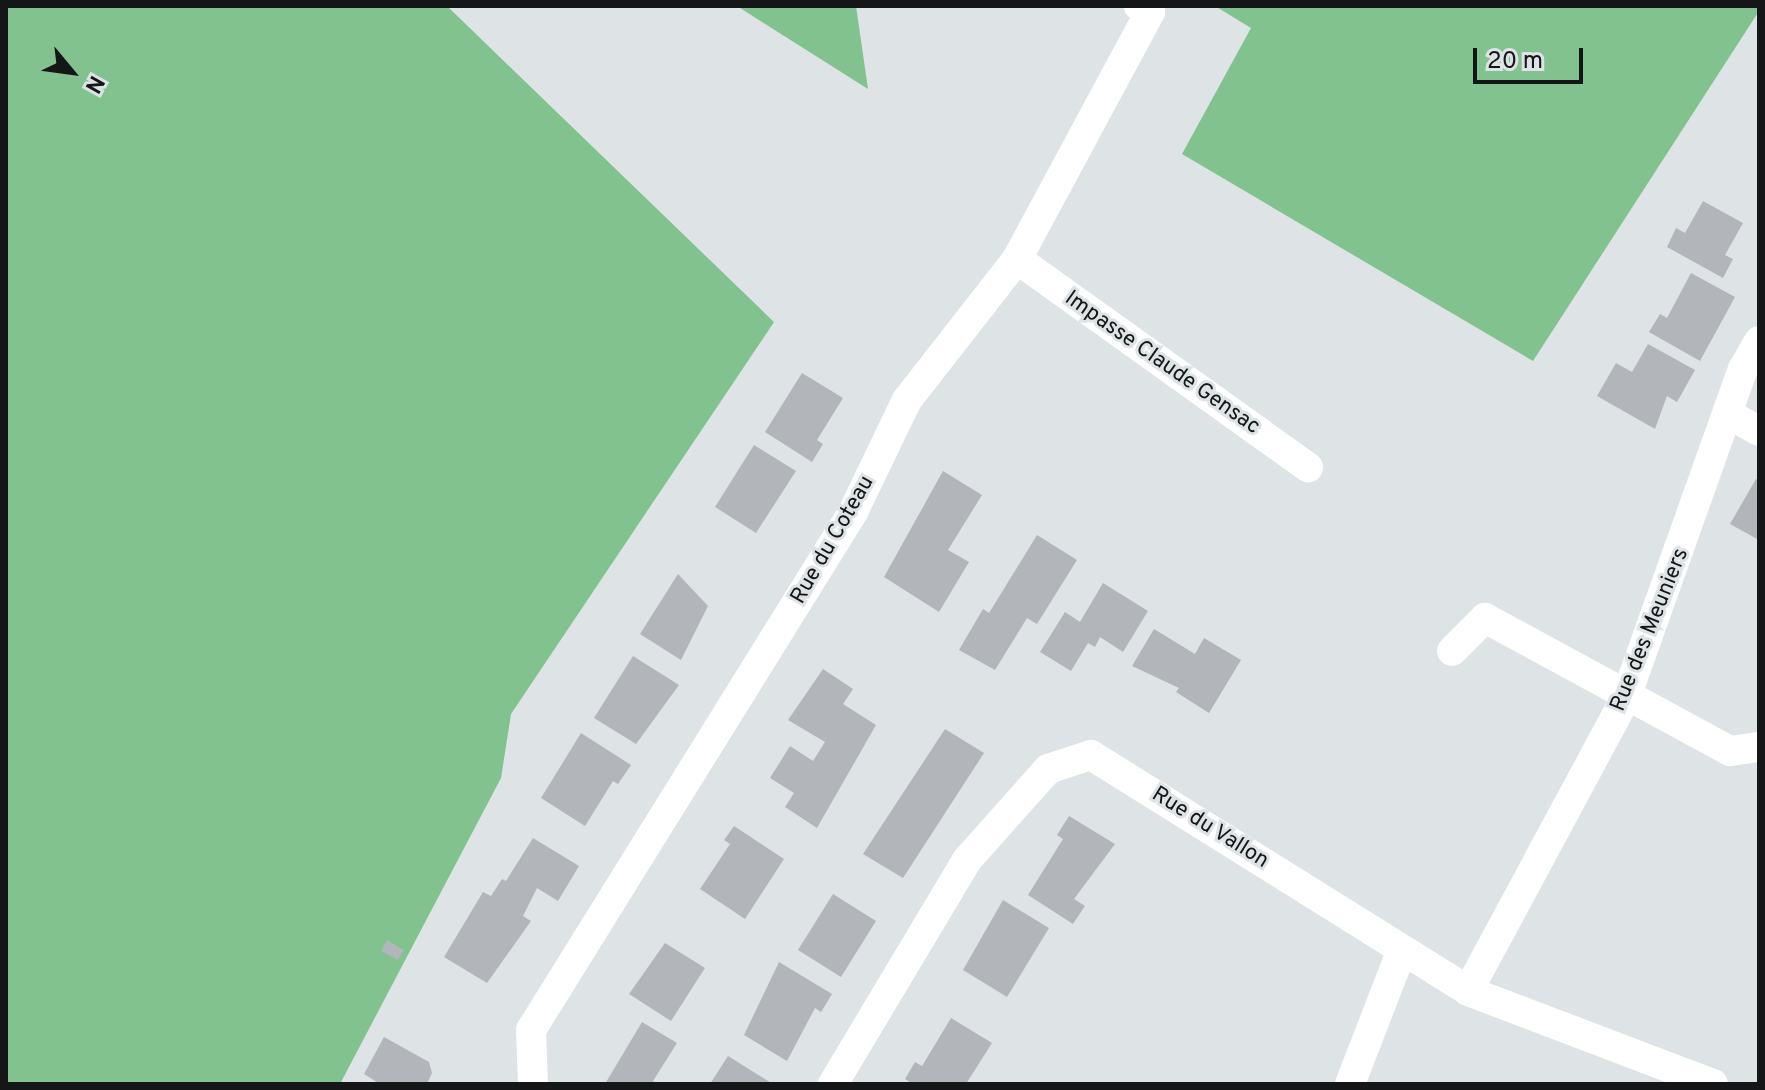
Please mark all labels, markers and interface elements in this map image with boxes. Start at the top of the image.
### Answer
north arrow [32,32,112,112]
scale bar [1477,32,1587,82]
text: 20 m [1487,47,1543,77]
text: N [78,70,109,97]
street label: Impasse Claude Gensac [1059,285,1265,441]
street label: Rue du Coteau [786,471,880,609]
street label: Rue des Meuniers [1605,544,1695,716]
street label: Rue du Vallon [1146,781,1274,875]

